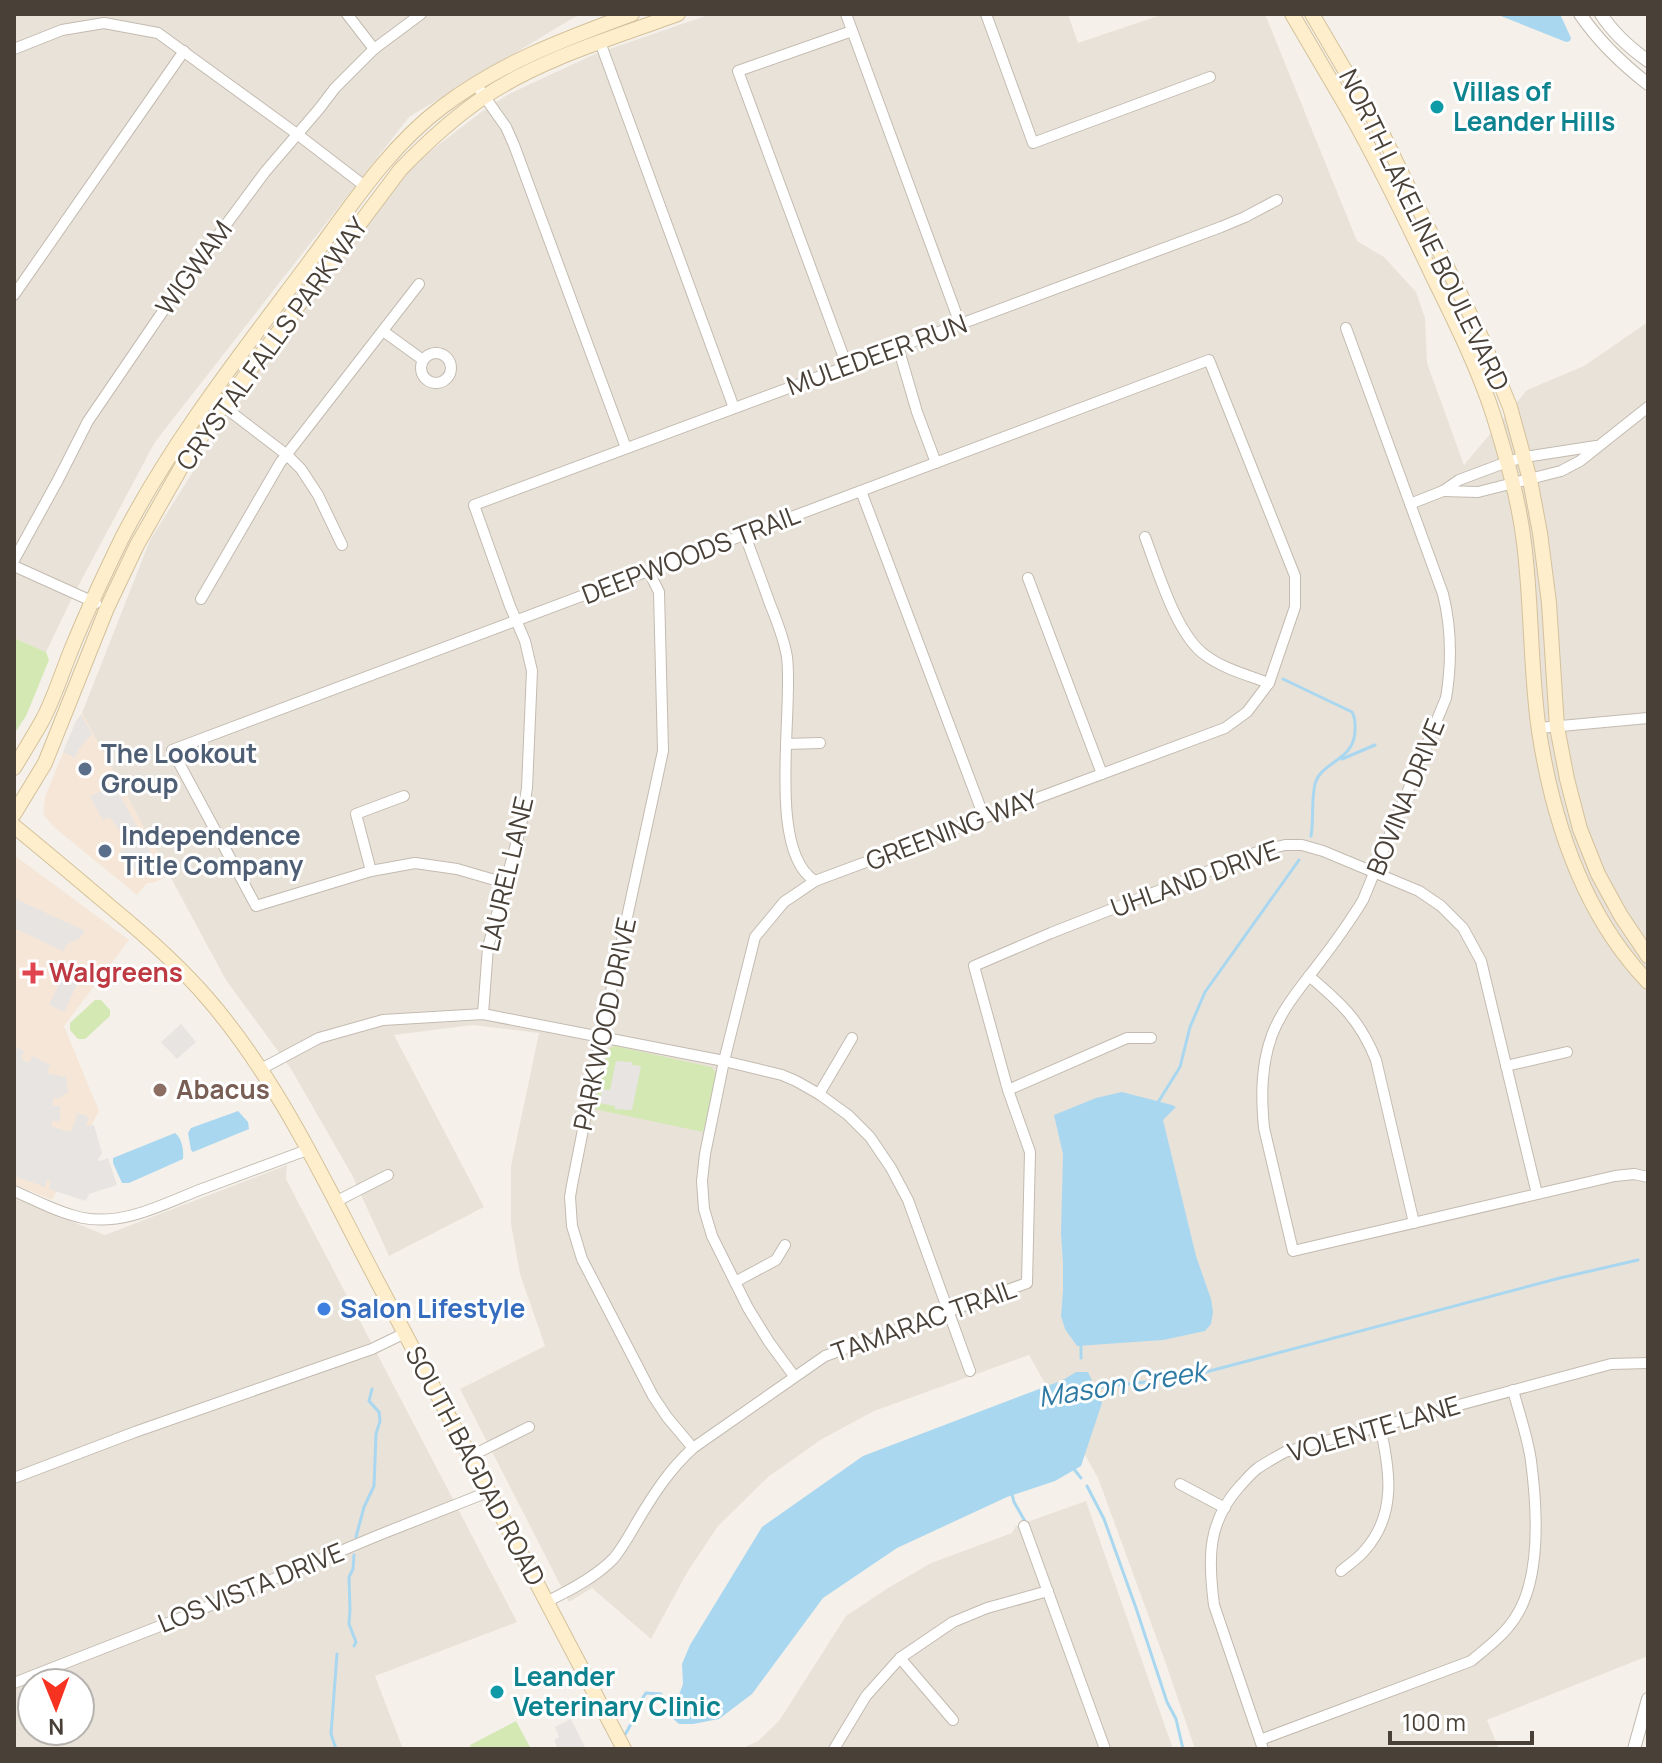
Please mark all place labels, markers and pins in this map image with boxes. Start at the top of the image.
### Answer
place label: Villas of Leander Hills [1453,73,1615,139]
marker: Villas of Leander Hills [1428,98,1446,116]
place label: The Lookout Group [101,735,257,801]
marker: The Lookout Group [76,760,94,778]
place label: Independence Title Company [121,817,304,883]
marker: Independence Title Company [96,842,114,860]
place label: Walgreens [49,954,183,990]
marker: Walgreens [24,964,42,982]
place label: Abacus [176,1071,270,1107]
marker: Abacus [151,1081,169,1099]
place label: Salon Lifestyle [340,1290,525,1326]
marker: Salon Lifestyle [315,1300,333,1318]
place label: Leander Veterinary Clinic [513,1658,721,1724]
marker: Leander Veterinary Clinic [488,1683,506,1701]

